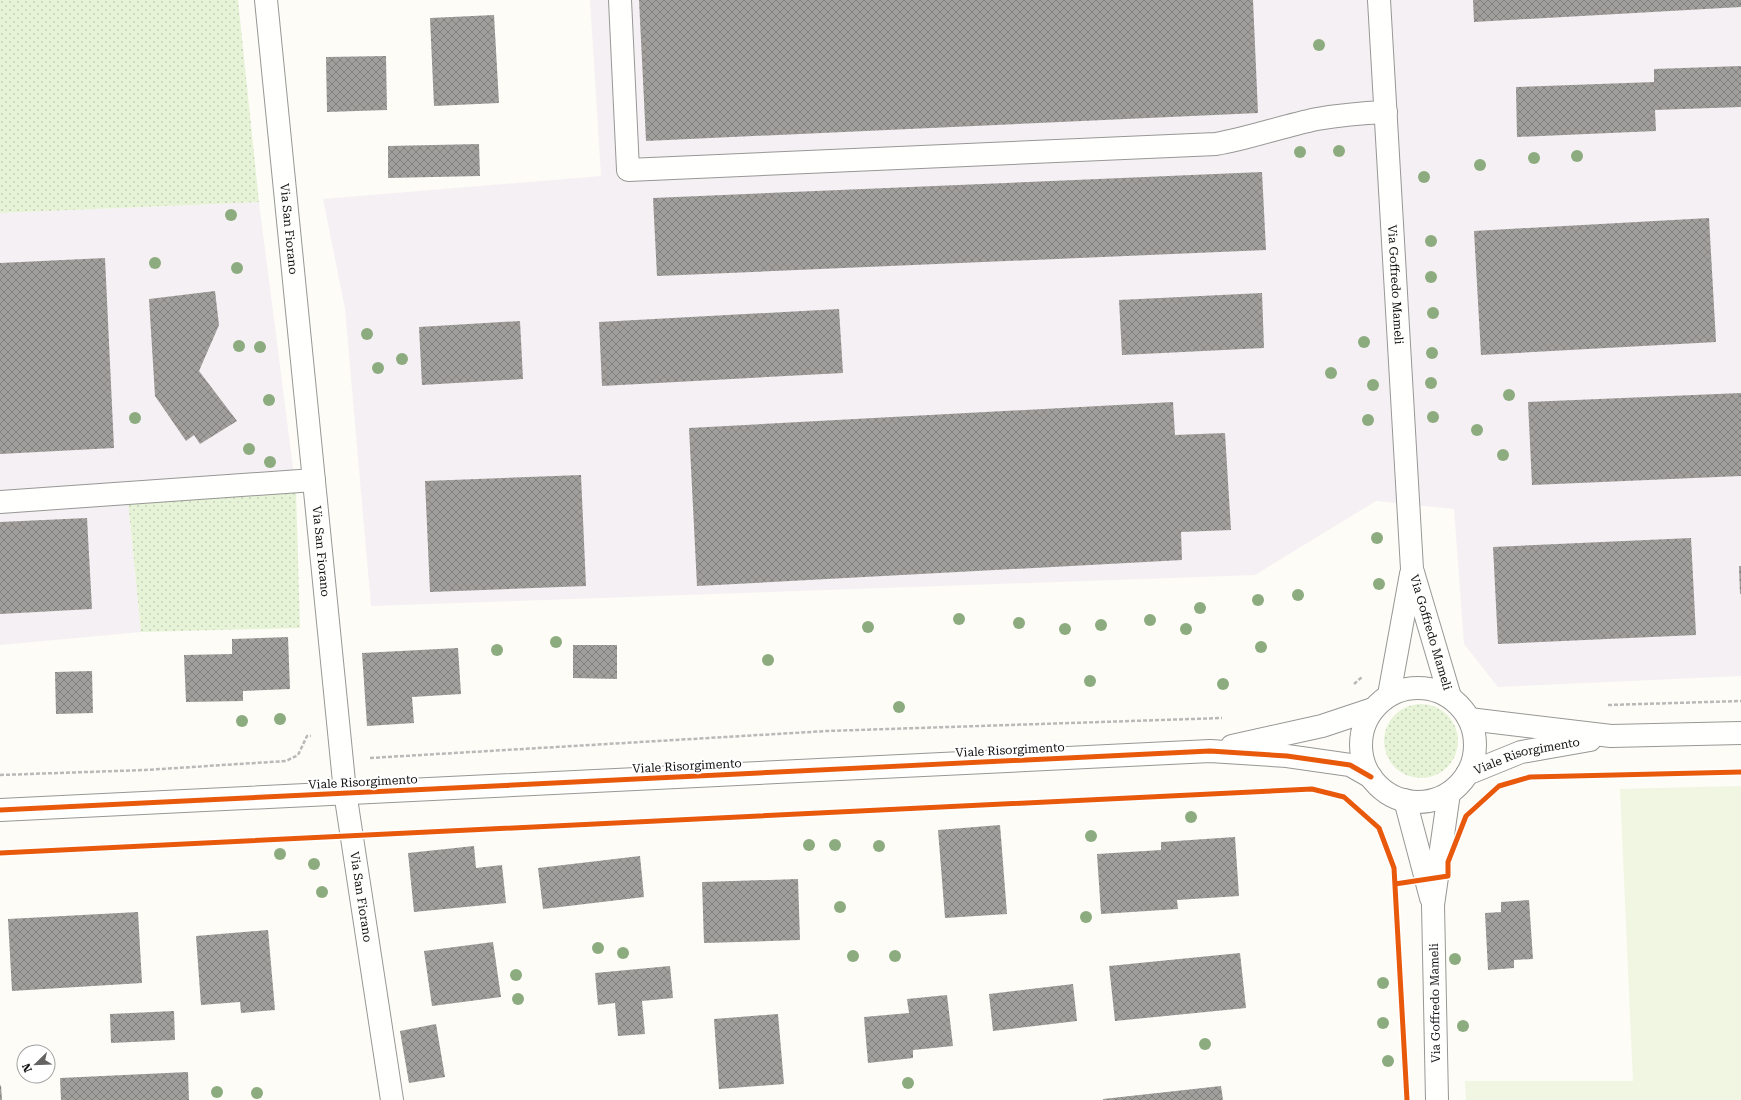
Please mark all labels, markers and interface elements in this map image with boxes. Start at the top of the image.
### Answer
street label: Via San Fiorano [277,183,300,275]
street label: Via Goffredo Mameli [1385,224,1406,345]
street label: Via San Fiorano [309,505,332,597]
street label: Via Goffredo Mameli [1407,573,1455,692]
street label: Viale Risorgimento [1472,735,1581,777]
street label: Viale Risorgimento [955,740,1065,760]
street label: Viale Risorgimento [632,756,742,776]
street label: Viale Risorgimento [308,772,418,792]
street label: Via San Fiorano [347,851,375,943]
street label: Via Goffredo Mameli [1427,943,1443,1063]
north arrow [16,1044,56,1084]
text: N [19,1061,35,1074]

